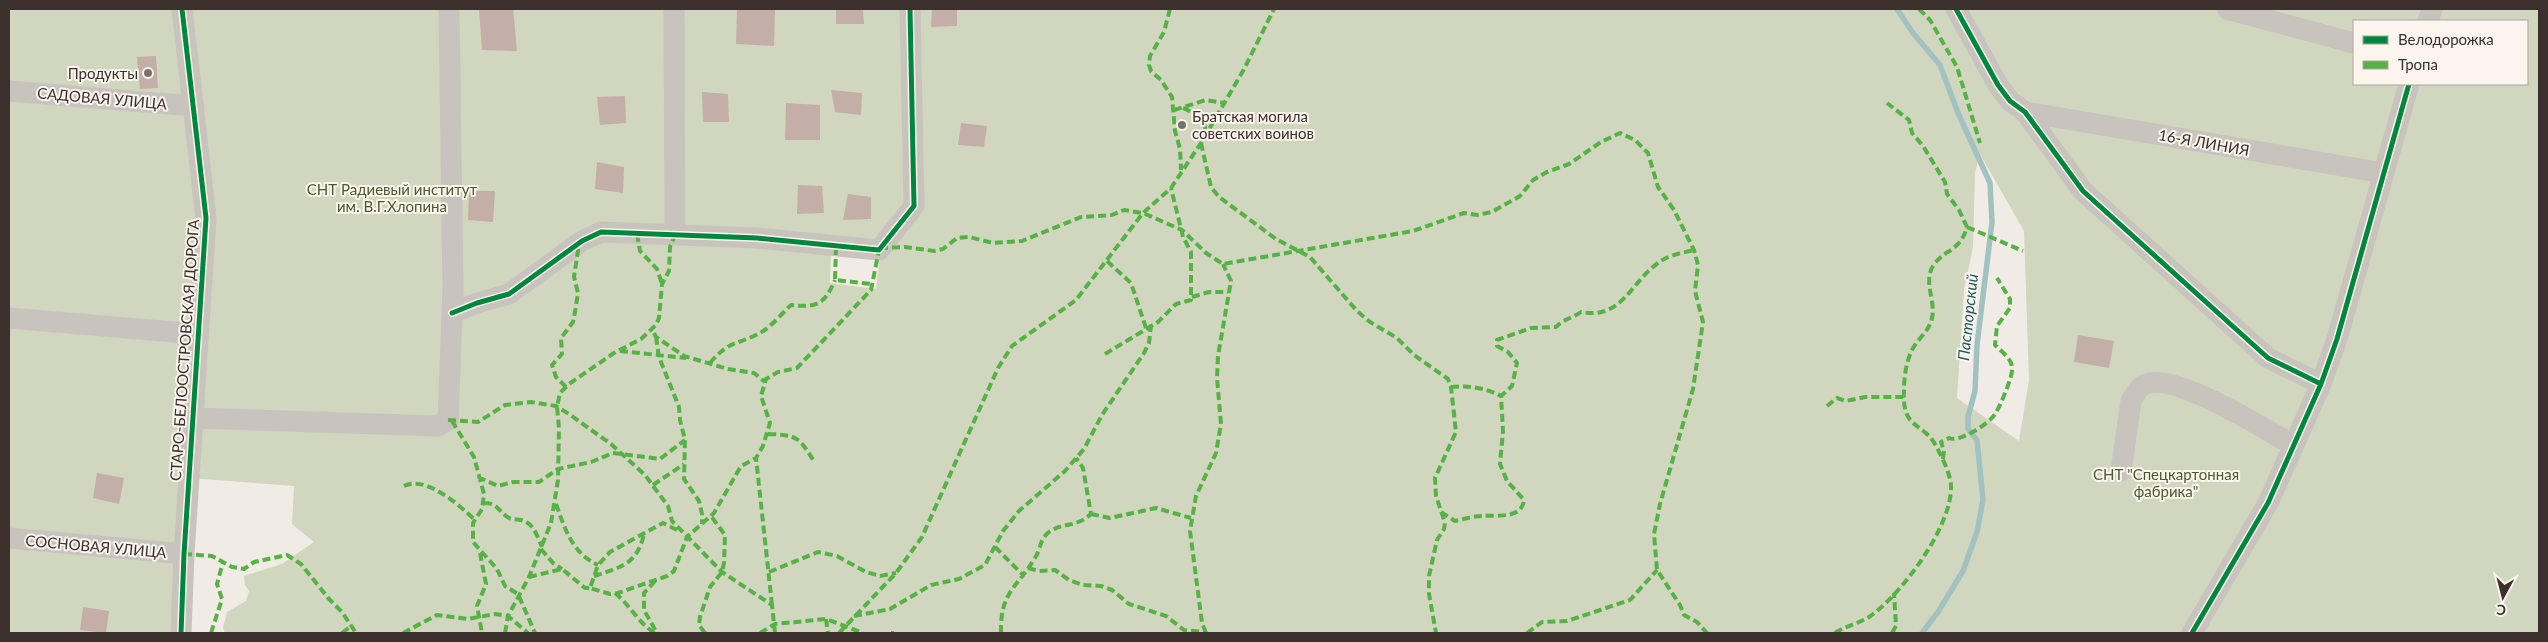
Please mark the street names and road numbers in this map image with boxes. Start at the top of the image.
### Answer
street label: САДОВАЯ УЛИЦА [36,83,168,113]
street label: 16-Я ЛИНИЯ [2157,125,2251,159]
street label: СТАРО-БЕЛООСТРОВСКАЯ ДОРОГА [166,218,202,482]
street label: СОСНОВАЯ УЛИЦА [25,531,168,561]

